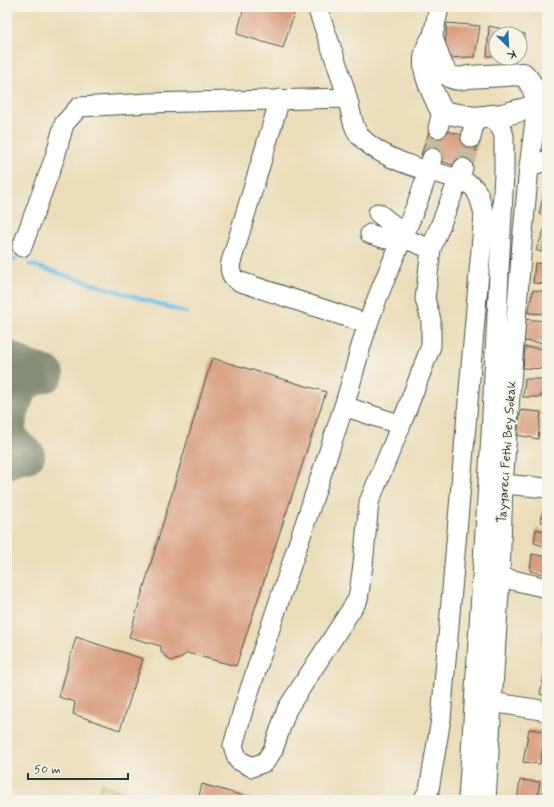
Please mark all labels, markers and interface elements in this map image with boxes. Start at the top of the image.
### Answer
north arrow [488,26,528,66]
text: K [505,46,518,62]
street label: Tayyareci Fethi Bey Sokak [494,380,520,524]
scale bar [28,755,128,781]
text: 50 m [34,762,61,778]

